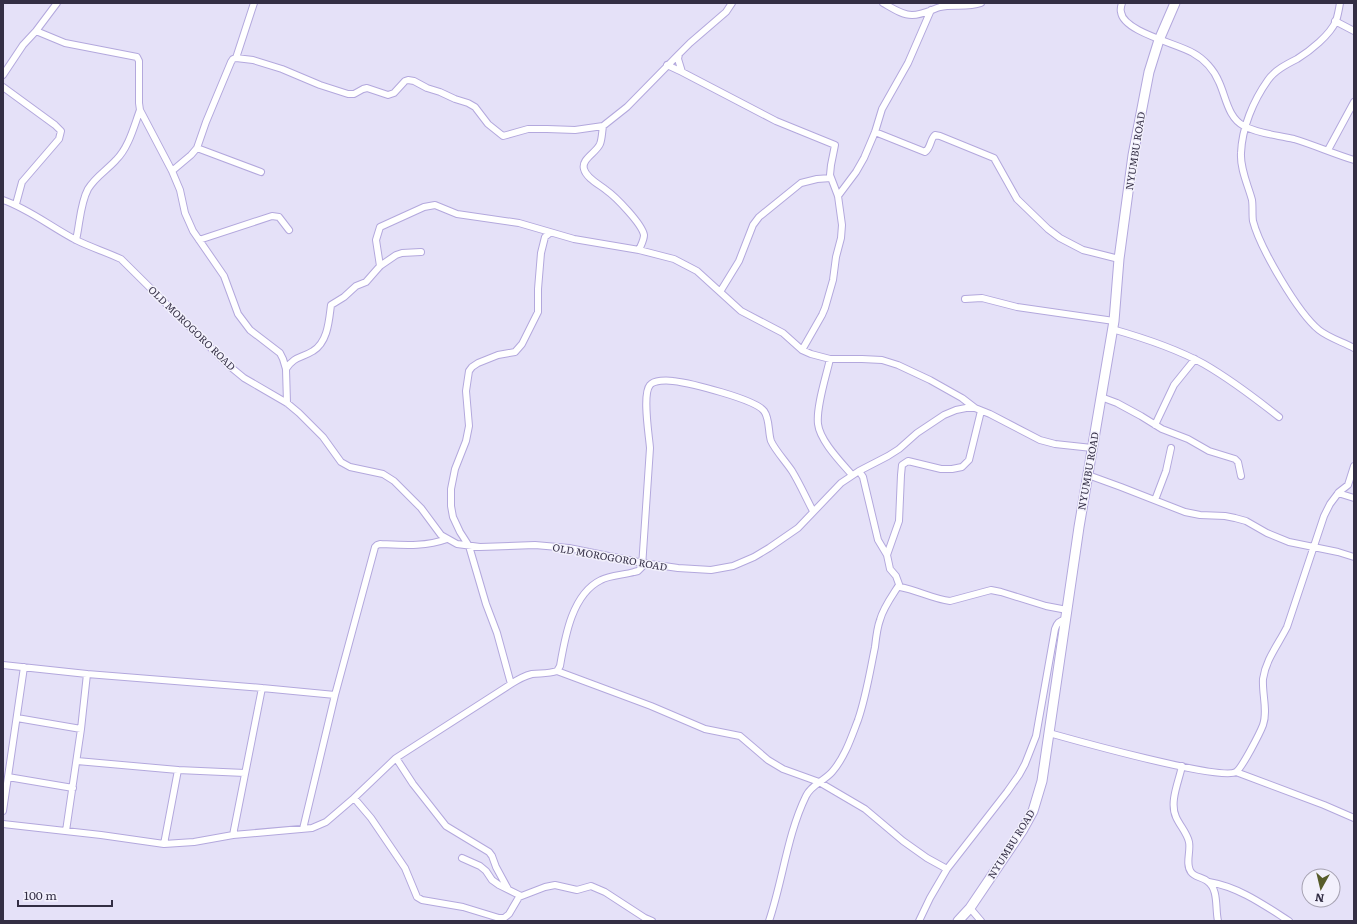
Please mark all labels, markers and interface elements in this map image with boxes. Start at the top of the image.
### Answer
street label: NYUMBU ROAD [1121,110,1148,191]
street label: OLD MOROGORO ROAD [145,282,240,374]
street label: NYUMBU ROAD [1073,430,1102,511]
street label: OLD MOROGORO ROAD [552,539,669,574]
street label: NYUMBU ROAD [983,806,1038,881]
north arrow [1301,868,1341,908]
scale bar [18,882,112,908]
text: 100 m [24,886,57,904]
text: N [1314,890,1325,907]

